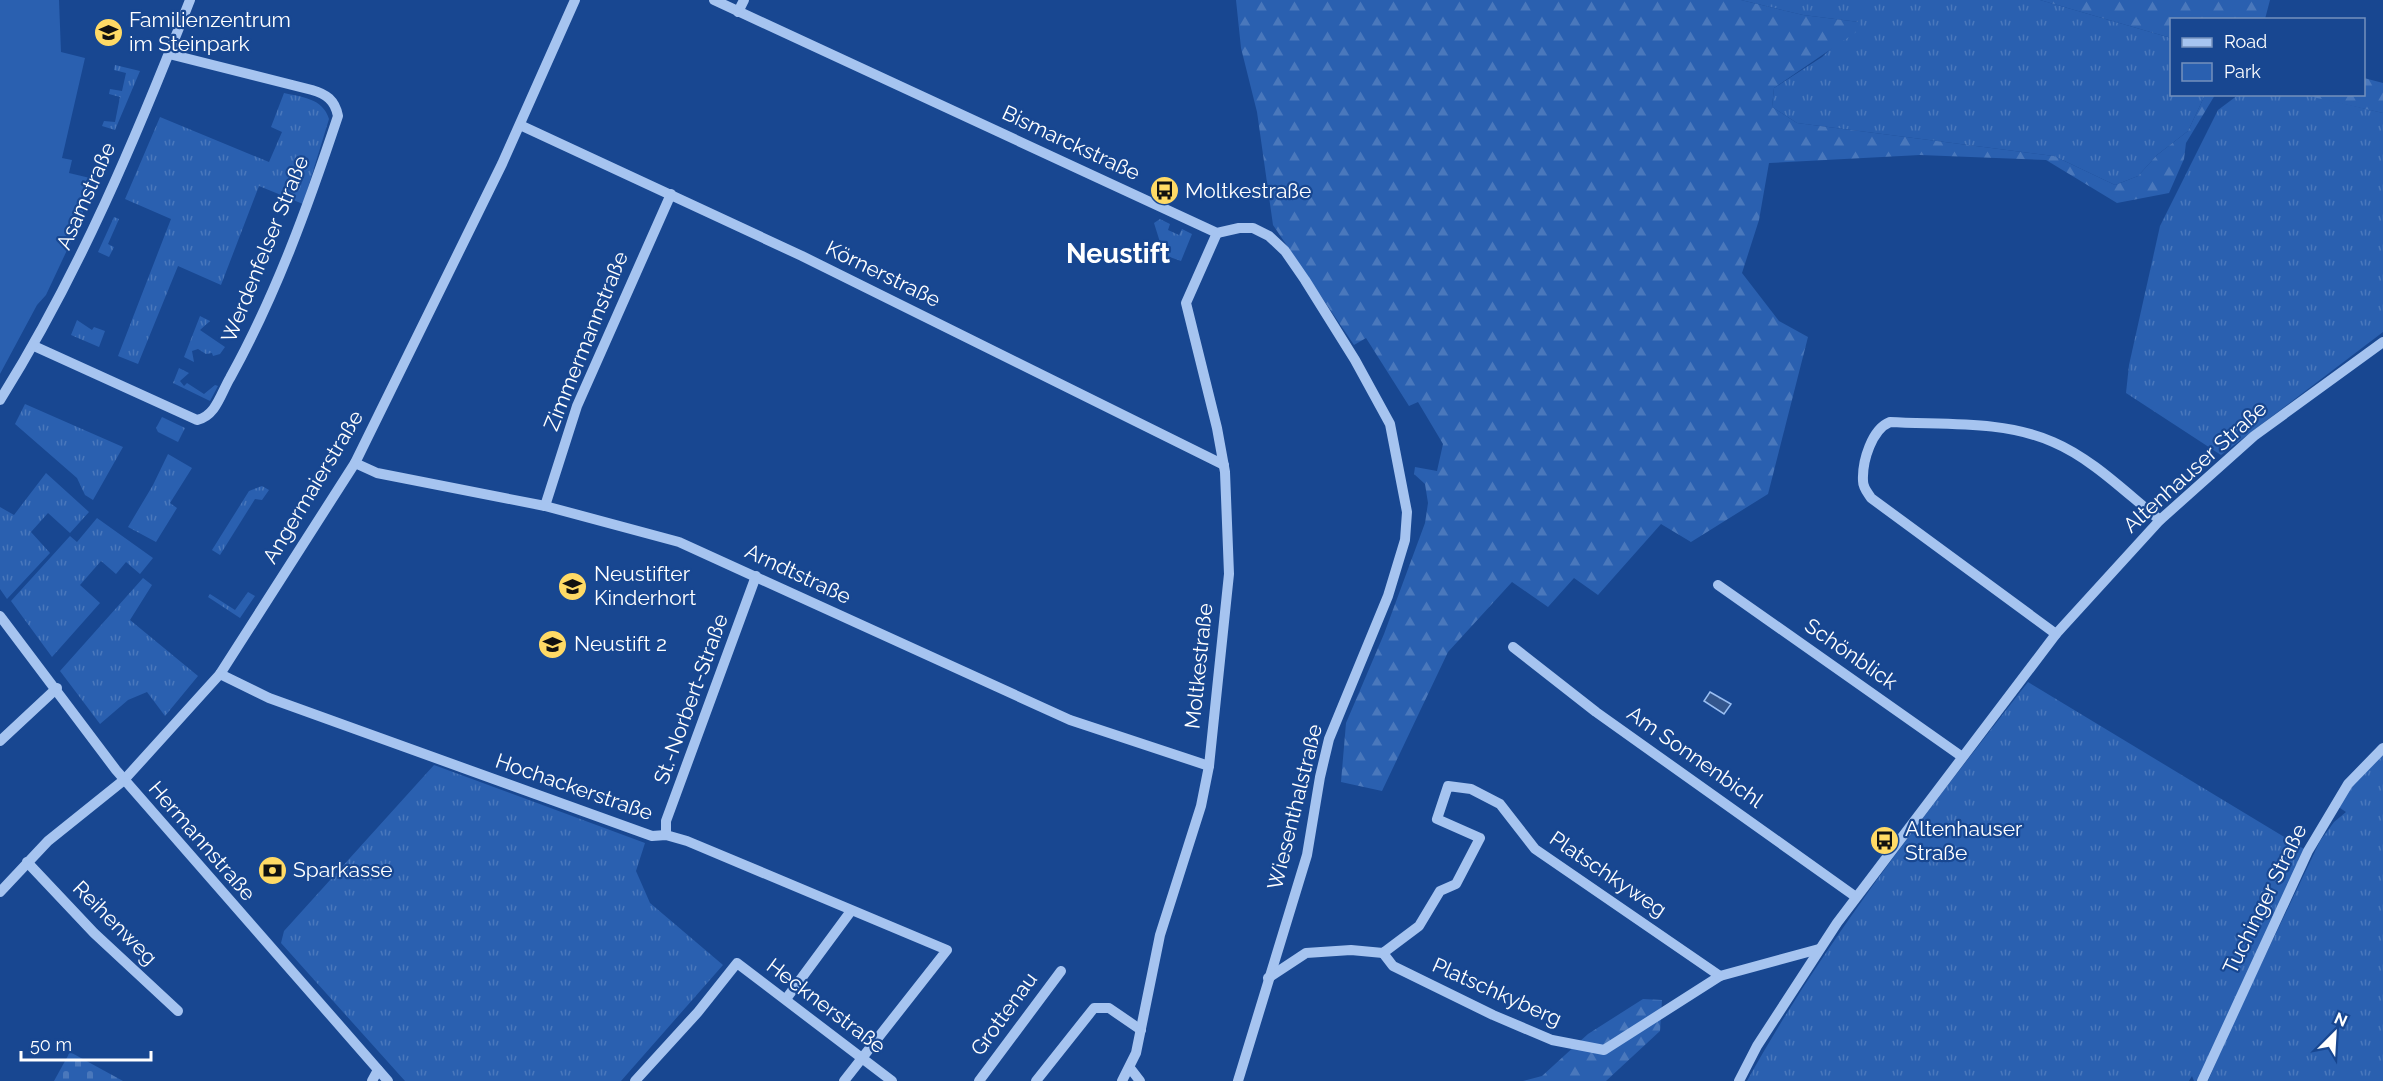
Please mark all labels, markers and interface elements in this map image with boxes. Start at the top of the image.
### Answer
place label: Familienzentrum im Steinpark [129,7,291,56]
school or university icon: Familienzentrum im Steinpark [92,16,124,48]
legend [2170,18,2365,96]
text: Road [2224,31,2267,52]
text: Park [2224,61,2261,82]
street label: Bismarckstraße [998,100,1144,185]
street label: Asamstraße [51,138,120,253]
street label: Werdenfelser Straße [216,152,313,346]
bus stop icon: Moltkestraße [1148,175,1180,207]
place label: Moltkestraße [1185,178,1311,203]
street label: Körnerstraße [822,235,945,312]
district label: Neustift [1066,238,1171,269]
street label: Zimmermannstraße [538,248,633,434]
street label: Altenhauser Straße [2118,396,2272,538]
street label: Angermaierstraße [257,406,368,568]
street label: Arndtstraße [741,538,855,609]
place label: Neustifter Kinderhort [594,561,696,610]
school or university icon: Neustifter Kinderhort [557,570,589,602]
street label: Moltkestraße [1179,602,1218,730]
street label: St.-Norbert-Straße [648,610,733,787]
street label: Schönblick [1800,613,1902,695]
school or university icon: Neustift 2 [537,628,569,660]
place label: Neustift 2 [574,631,667,656]
street label: Am Sonnenbichl [1623,700,1768,813]
street label: Wiesenthalstraße [1262,721,1327,892]
street label: Hochackerstraße [492,748,656,825]
street label: Hermannstraße [144,776,261,906]
place label: Altenhauser Straße [1905,816,2023,865]
street label: Tuchinger Straße [2217,820,2312,978]
street label: Platschkyweg [1545,825,1671,922]
bus stop icon: Altenhauser Straße [1868,825,1900,857]
bank icon: Sparkasse [256,854,288,886]
place label: Sparkasse [293,857,393,882]
street label: Reihenweg [68,875,163,970]
street label: Platschkyberg [1429,952,1566,1031]
street label: Hecknerstraße [762,953,891,1058]
street label: Grottenau [965,967,1042,1060]
north arrow [2305,1003,2365,1063]
text: N [2331,1009,2350,1031]
scale bar [21,1024,152,1062]
text: 50 m [30,1034,72,1055]

